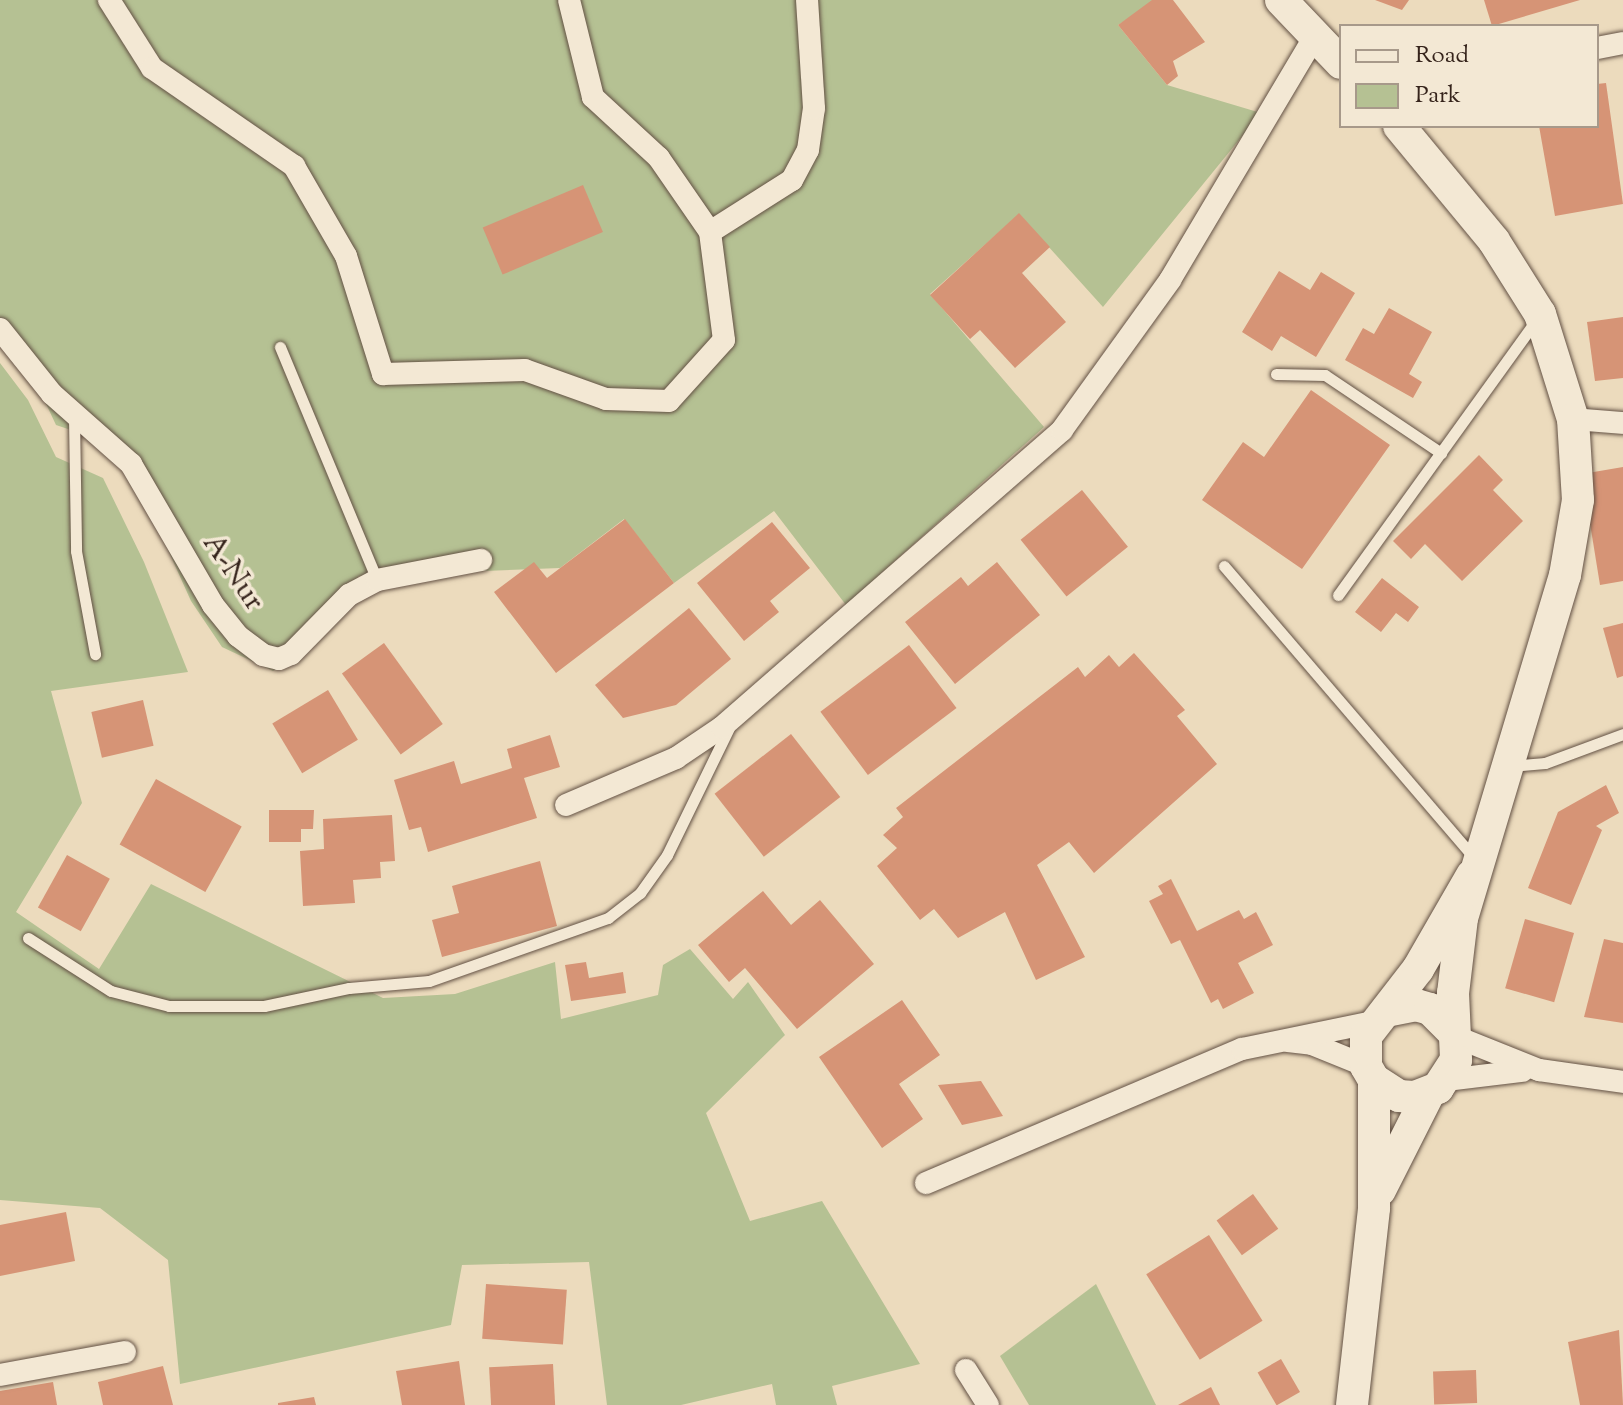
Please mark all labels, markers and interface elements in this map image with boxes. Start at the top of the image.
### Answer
legend [1339,24,1599,128]
text: Road [1415,39,1469,73]
text: Park [1415,79,1461,113]
street label: A-Nur [193,528,271,618]

